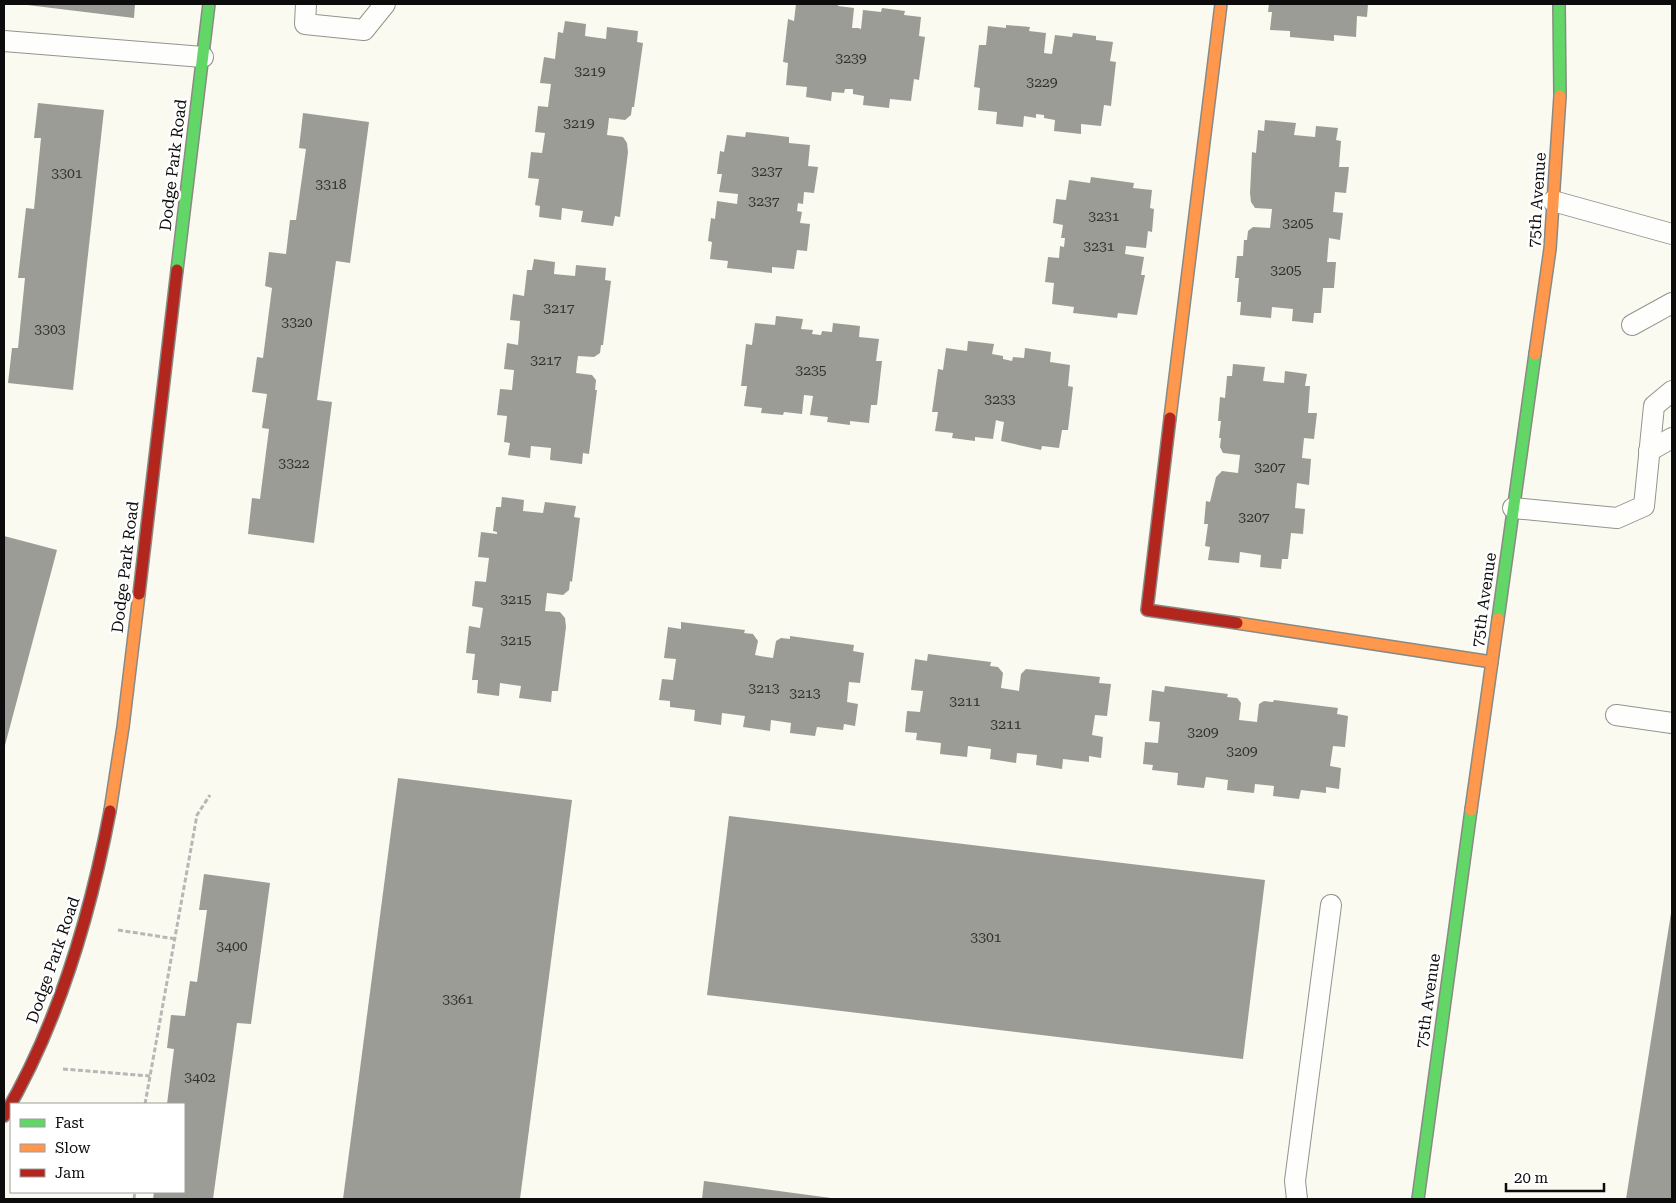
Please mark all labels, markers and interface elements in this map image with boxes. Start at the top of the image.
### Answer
house number: 3239 [835,50,867,66]
house number: 3219 [574,63,606,79]
house number: 3229 [1026,74,1058,90]
street label: Dodge Park Road [155,98,191,232]
house number: 3219 [563,115,595,131]
street label: 75th Avenue [1524,151,1550,248]
house number: 3237 [751,163,783,179]
house number: 3301 [51,165,83,181]
house number: 3318 [315,176,347,192]
house number: 3237 [748,193,780,209]
house number: 3231 [1088,208,1120,224]
house number: 3205 [1282,215,1314,231]
house number: 3231 [1083,238,1115,254]
house number: 3205 [1270,262,1302,278]
house number: 3217 [543,300,575,316]
house number: 3320 [281,314,313,330]
house number: 3303 [34,321,66,337]
house number: 3217 [530,352,562,368]
house number: 3235 [795,362,827,378]
house number: 3233 [984,391,1016,407]
house number: 3322 [278,455,310,471]
house number: 3207 [1254,459,1286,475]
street label: Dodge Park Road [107,500,143,634]
house number: 3207 [1238,509,1270,525]
street label: 75th Avenue [1468,551,1500,649]
house number: 3215 [500,591,532,607]
house number: 3215 [500,632,532,648]
house number: 3213 [748,680,780,696]
house number: 3213 [789,685,821,701]
house number: 3211 [949,693,981,709]
house number: 3211 [990,716,1022,732]
house number: 3209 [1187,724,1219,740]
house number: 3209 [1226,743,1258,759]
street label: Dodge Park Road [22,894,84,1026]
house number: 3301 [970,929,1002,945]
house number: 3400 [216,938,248,954]
street label: 75th Avenue [1412,952,1444,1050]
house number: 3361 [442,991,474,1007]
house number: 3402 [184,1069,216,1085]
legend [10,1103,185,1193]
text: Fast [55,1114,85,1132]
text: Slow [55,1139,91,1157]
scale bar [1506,1160,1604,1192]
text: Jam [55,1164,85,1182]
text: 20 m [1514,1169,1549,1187]

